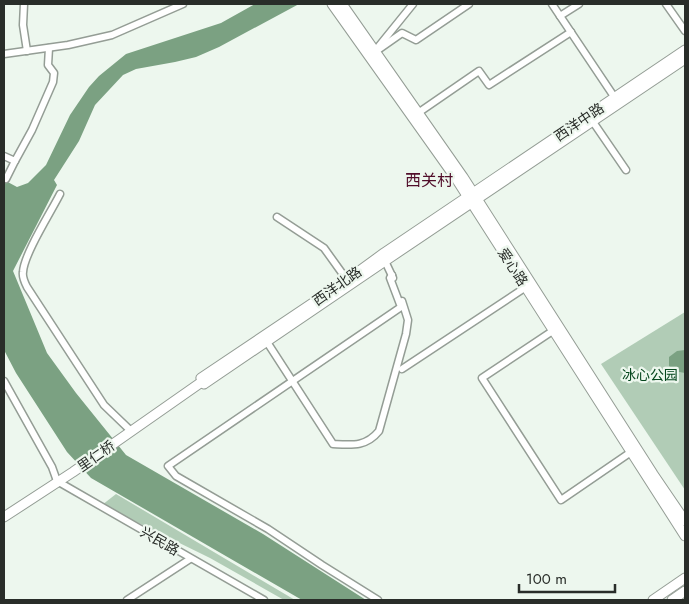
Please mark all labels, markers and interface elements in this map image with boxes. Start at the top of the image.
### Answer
street label: 西洋中路 [550,98,608,146]
district label: 西关村 [405,169,453,192]
street label: 爱心路 [493,244,533,290]
street label: 西洋北路 [308,262,366,310]
park label: 冰心公园 [622,365,678,385]
street label: 里仁桥 [73,436,119,476]
street label: 兴民路 [137,522,183,560]
scale bar [519,562,615,594]
text: 100 m [526,568,567,590]

